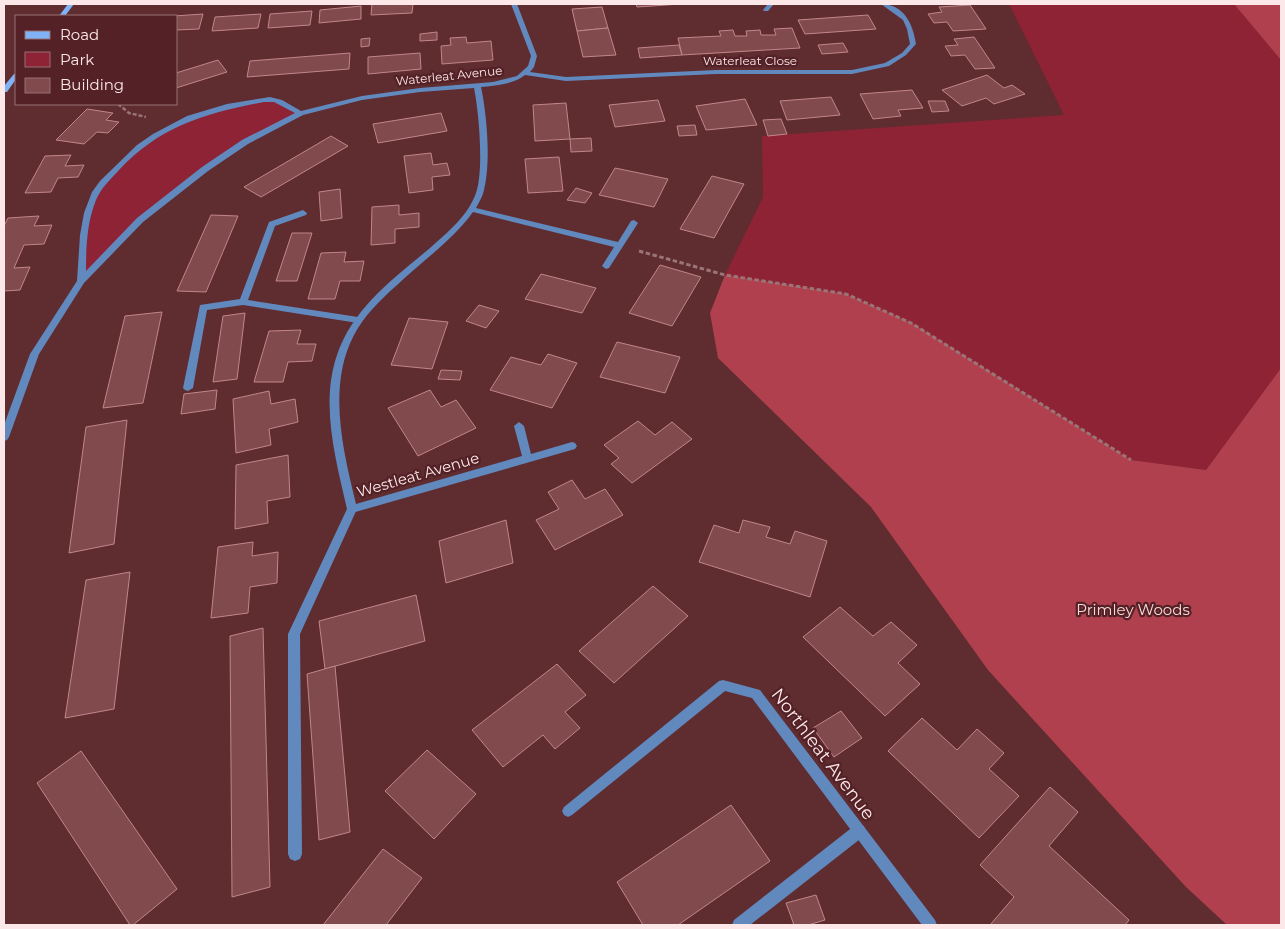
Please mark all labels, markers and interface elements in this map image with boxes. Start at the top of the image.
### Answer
legend [15,15,178,105]
text: Road [60,25,99,44]
text: Park [60,50,94,69]
street label: Waterleat Close [703,53,797,68]
street label: Waterleat Avenue [395,62,503,89]
text: Building [60,75,124,94]
street label: Westleat Avenue [354,448,481,501]
park label: Primley Woods [1076,600,1190,619]
street label: Northleat Avenue [766,684,880,824]

